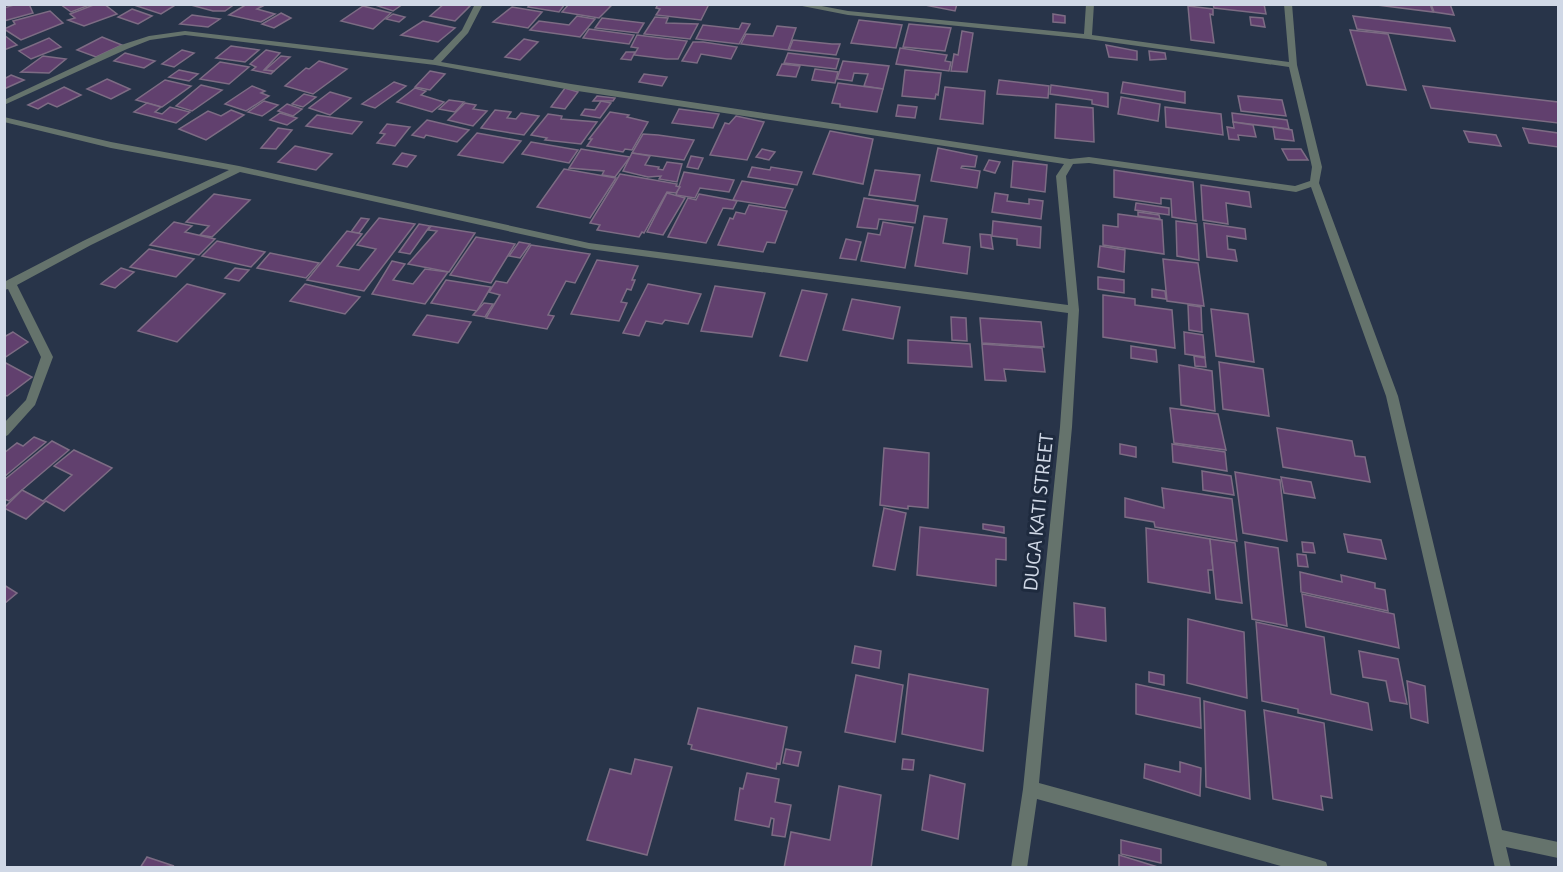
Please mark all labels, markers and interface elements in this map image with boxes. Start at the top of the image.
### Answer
street label: DUGA KATI STREET [1020,432,1057,592]

